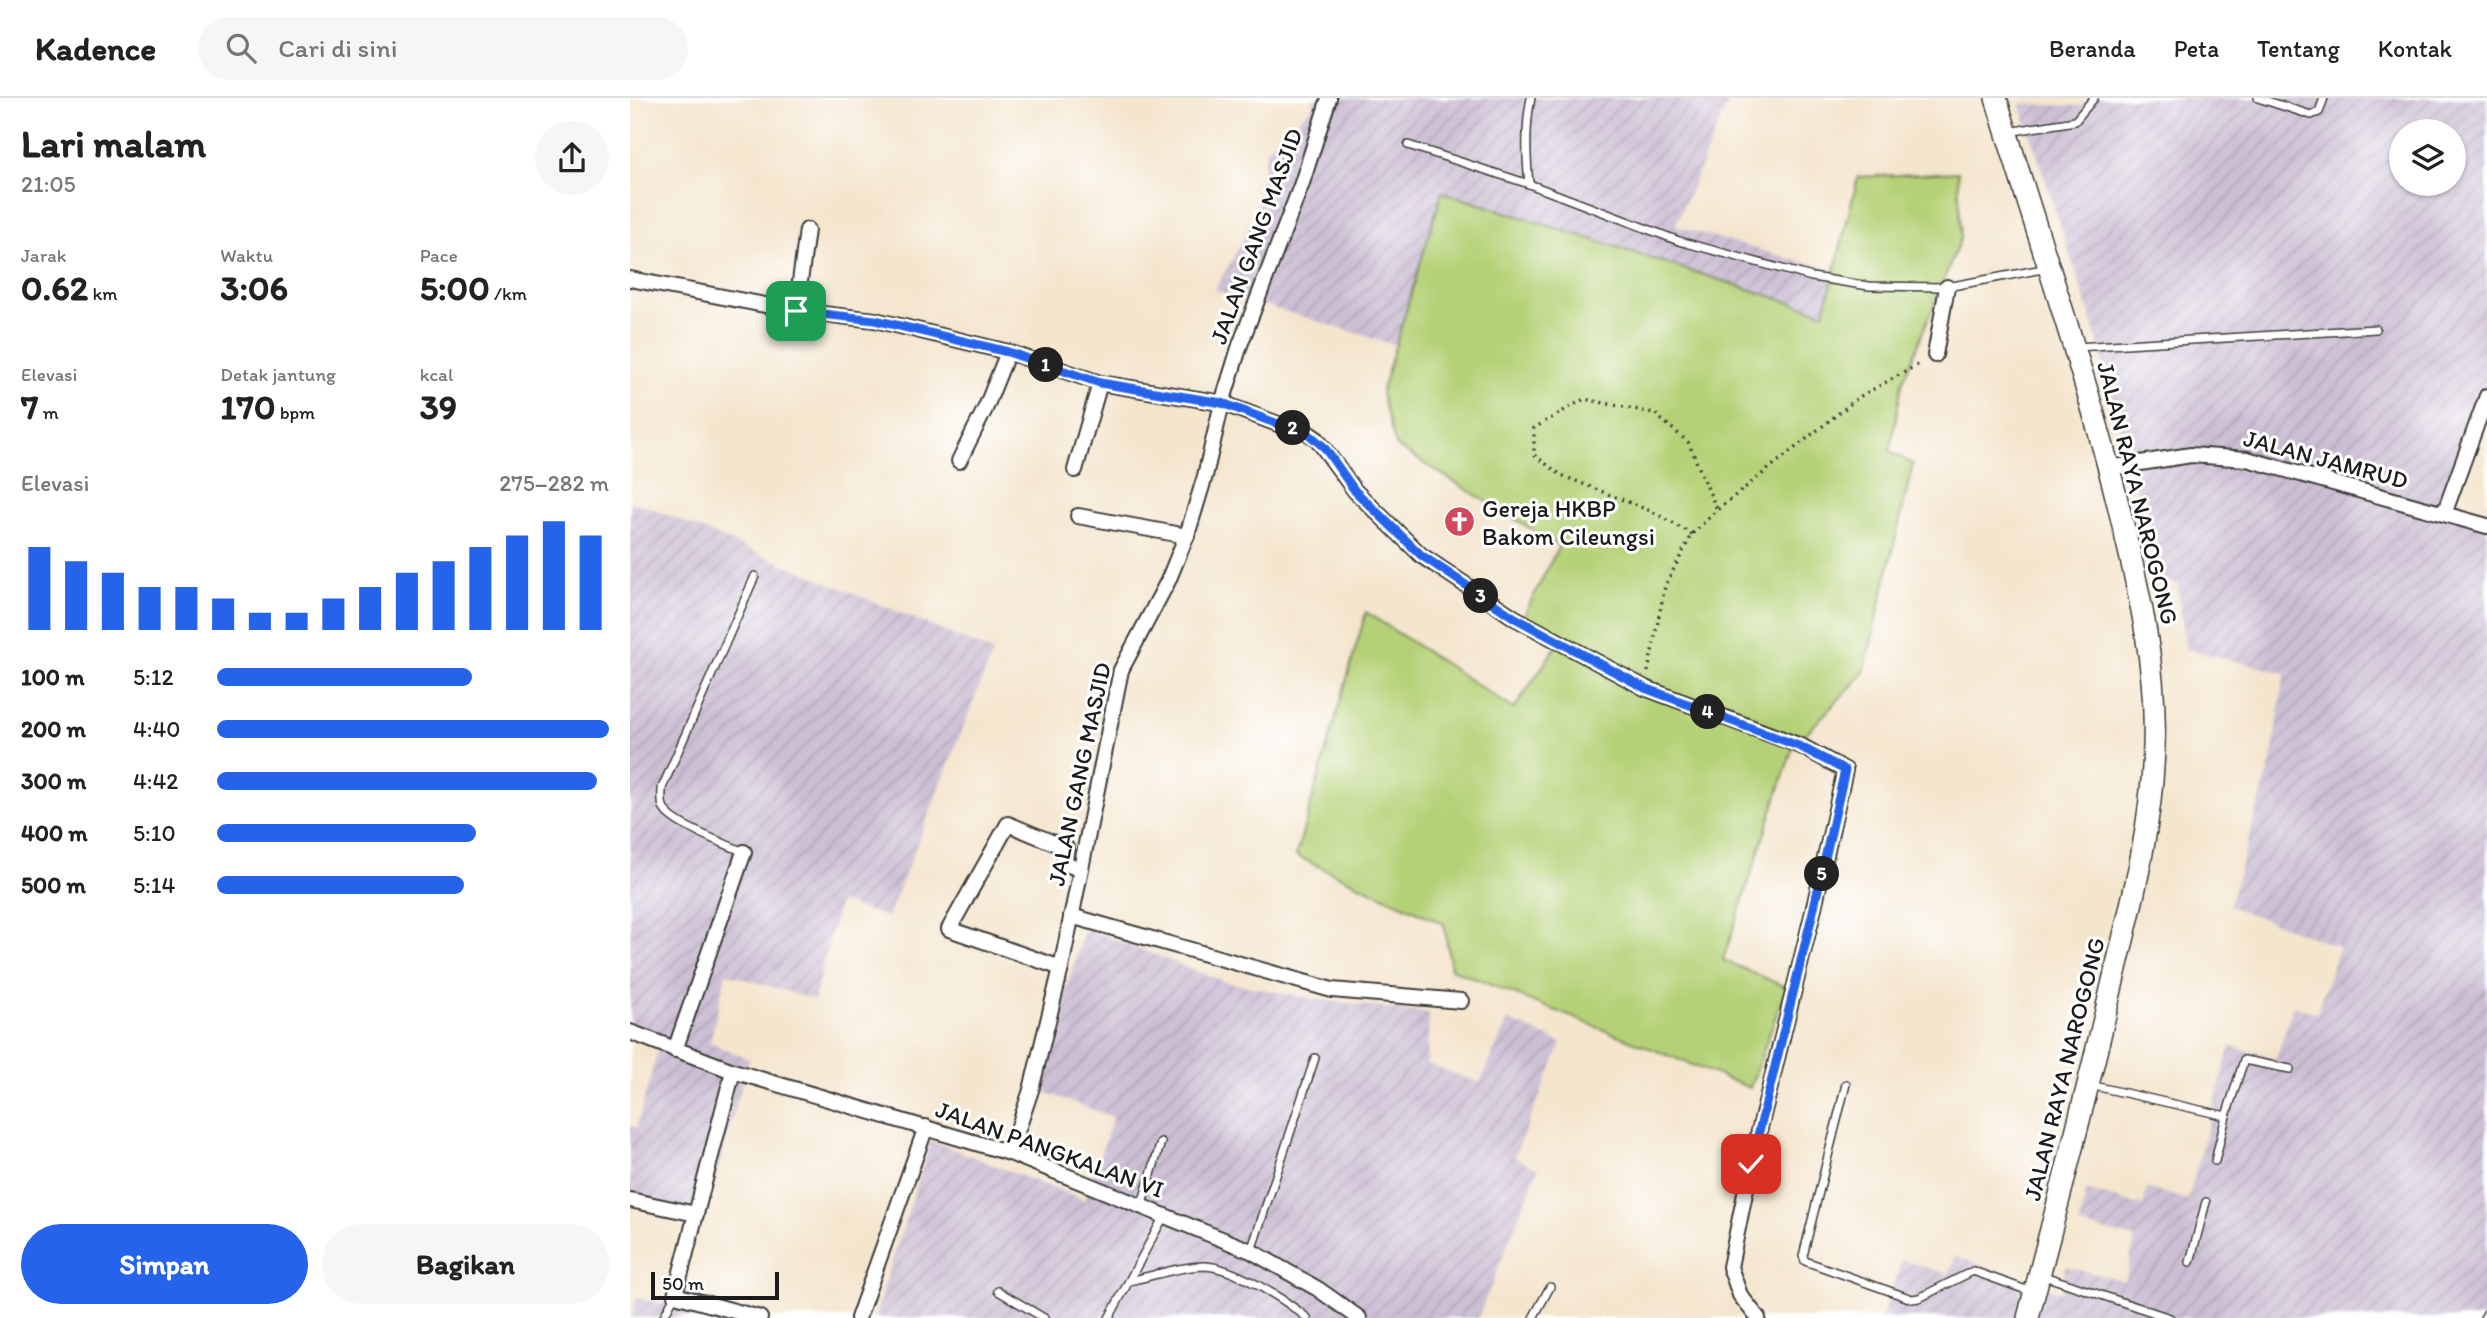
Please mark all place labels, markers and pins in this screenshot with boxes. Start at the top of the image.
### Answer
pin [766,281,826,341]
pin: 1 [1028,348,1064,382]
pin: 2 [1276,410,1310,446]
place label: Gereja HKBP Bakom Cileungsi [1482,494,1655,551]
church icon: Gereja HKBP Bakom Cileungsi [1442,505,1476,539]
pin: 3 [1464,578,1498,614]
pin: 4 [1690,694,1726,730]
pin: 5 [1804,856,1840,892]
pin [1721,1134,1781,1194]

